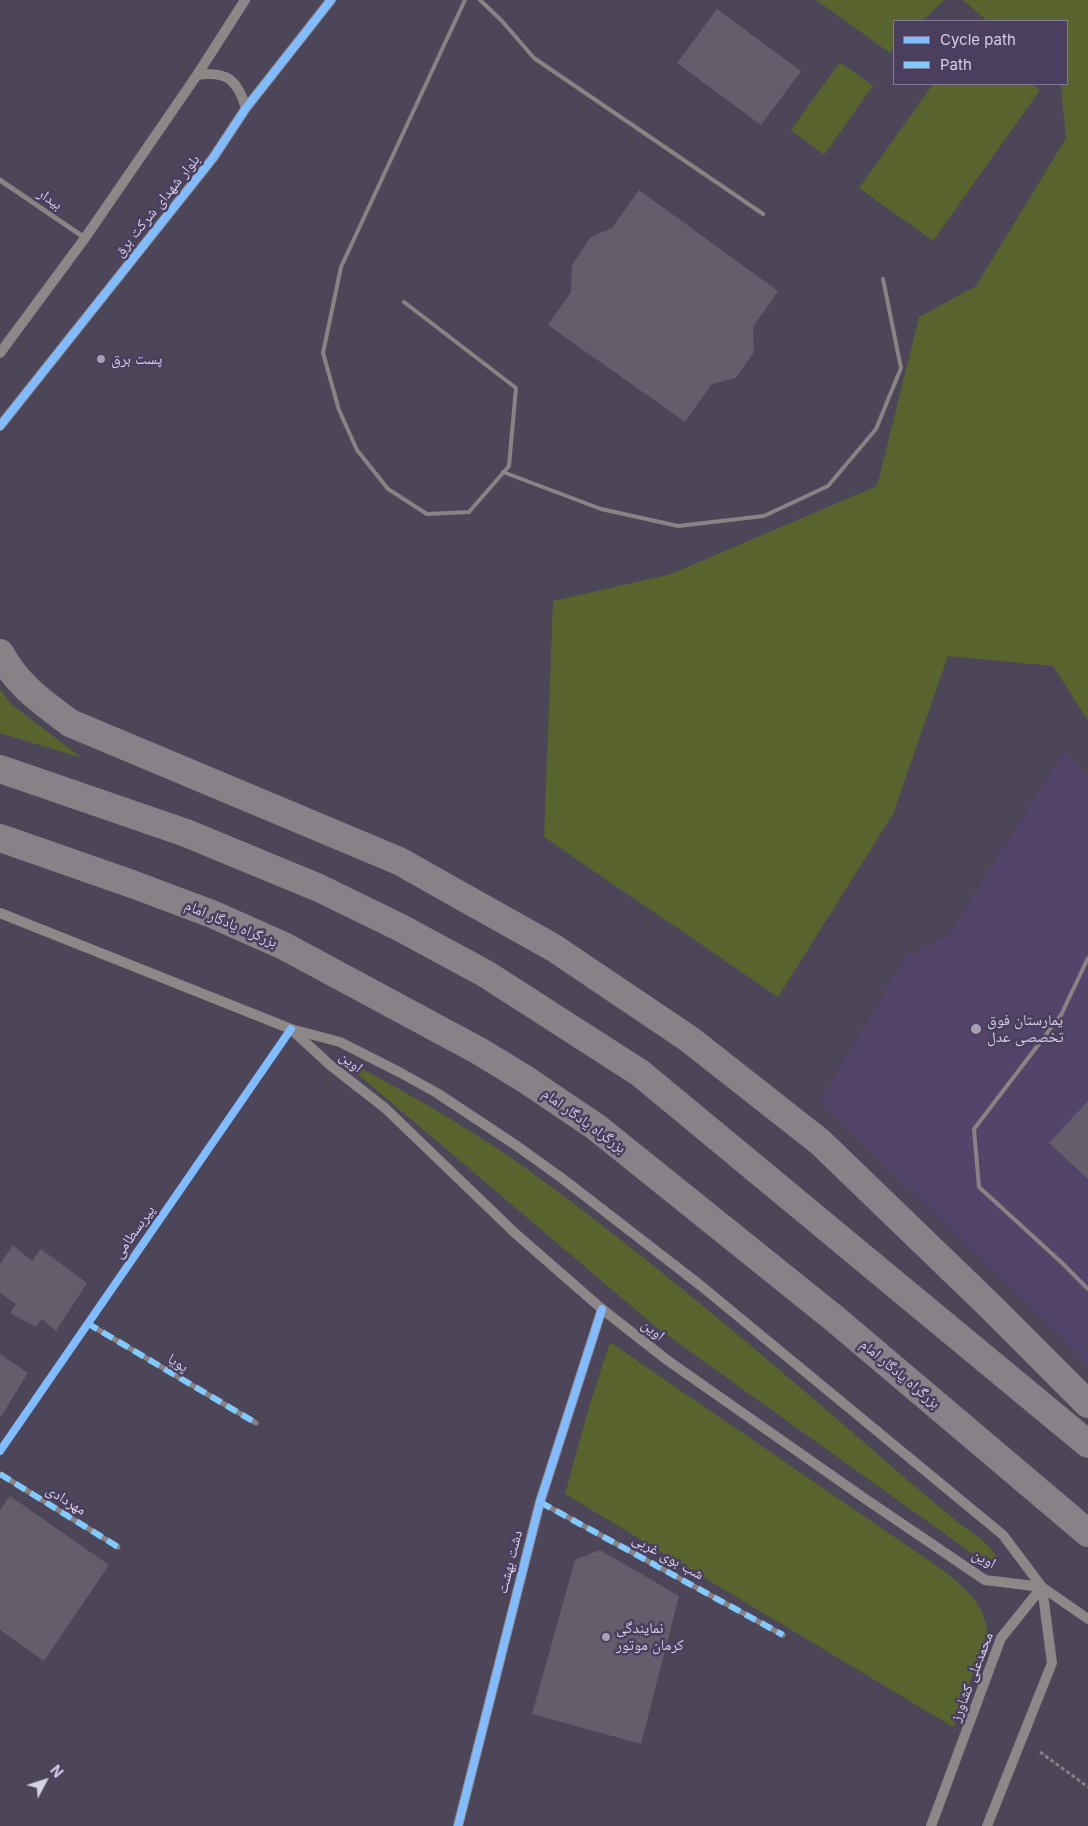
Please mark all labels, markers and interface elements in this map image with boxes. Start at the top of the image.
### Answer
legend [893,20,1068,85]
text: Cycle path [940,30,1016,49]
text: Path [940,55,972,74]
street label: بلوار شهدای شرکت برق [110,151,204,261]
street label: بیدار [34,184,66,214]
place label: پست برق [111,350,162,368]
marker: پست برق [95,353,107,365]
street label: بزرگراه یادگار امام [182,896,280,952]
place label: یمارستان فوق تخصصی عدل [987,1011,1064,1046]
marker: یمارستان فوق تخصصی عدل [969,1022,983,1036]
street label: اوین [336,1047,366,1077]
street label: بزرگراه یادگار امام [539,1085,629,1157]
street label: پیربسطامی [109,1202,159,1262]
street label: اوین [638,1315,668,1345]
street label: بزرگراه یادگار امام [856,1335,944,1413]
street label: پویا [164,1350,192,1376]
street label: مهردادی [43,1481,89,1519]
street label: دشت بهشت [493,1528,527,1596]
street label: شب بوی غربی [629,1530,707,1584]
street label: اوین [969,1545,999,1573]
place label: نمایندگی کرمان موتور [616,1619,684,1654]
street label: محمدعلی کشاورز [947,1630,997,1724]
marker: نمایندگی کرمان موتور [600,1631,612,1643]
north arrow [20,1756,70,1806]
text: N [47,1761,67,1781]

